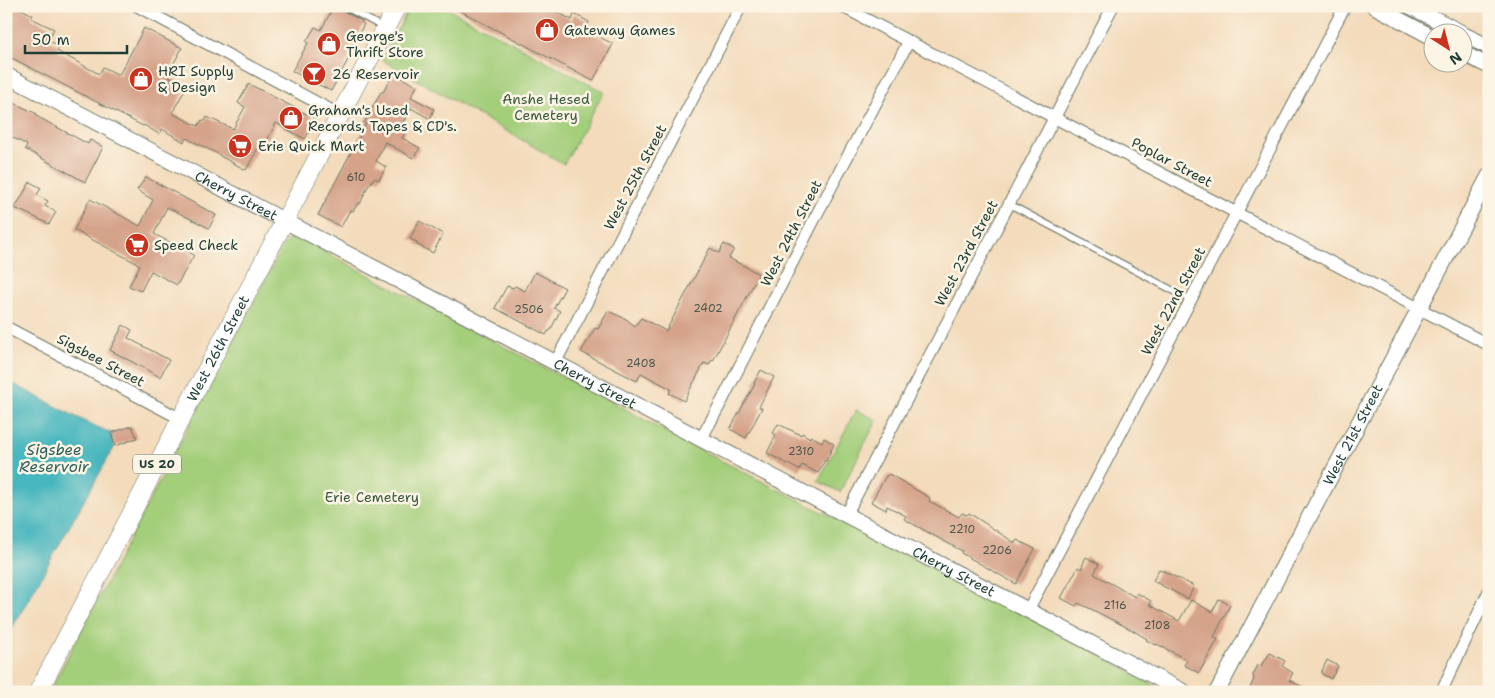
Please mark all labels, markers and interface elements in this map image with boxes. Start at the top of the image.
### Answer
shop icon: Gateway Games [534,17,560,43]
place label: Gateway Games [564,21,676,39]
scale bar [25,22,128,54]
north arrow [1422,22,1472,72]
place label: George's Thrift Store [346,27,424,61]
text: 50 m [32,30,70,50]
shop icon: George's Thrift Store [316,31,342,57]
text: N [1446,48,1465,69]
bar icon: 26 Reservoir [301,61,327,87]
place label: HRI Supply & Design [158,62,234,96]
place label: 26 Reservoir [332,65,420,83]
shop icon: HRI Supply & Design [128,66,154,92]
park label: Anshe Hesed Cemetery [502,90,590,124]
place label: Graham's Used Records, Tapes & CD's. [308,101,457,135]
shop icon: Graham's Used Records, Tapes & CD's. [278,105,304,131]
street label: West 25th Street [600,121,670,233]
supermarket icon: Erie Quick Mart [227,133,253,159]
street label: Poplar Street [1128,133,1216,191]
place label: Erie Quick Mart [258,137,365,155]
street label: Cherry Street [192,167,281,225]
house number: 610 [347,170,365,185]
street label: West 24th Street [756,177,826,289]
street label: West 23rd Street [930,197,1002,309]
supermarket icon: Speed Check [124,232,150,258]
place label: Speed Check [154,236,238,254]
street label: West 22nd Street [1137,244,1209,358]
street label: West 26th Street [183,292,253,404]
house number: 2402 [693,301,723,316]
house number: 2506 [514,302,544,317]
street label: Sigsbee Street [54,329,148,391]
street label: Cherry Street [551,354,640,413]
house number: 2408 [626,356,656,371]
street label: West 21st Street [1319,381,1387,488]
water label: Sigsbee Reservoir [19,440,90,477]
house number: 2310 [788,444,814,459]
road number: US 20 [133,454,181,474]
park label: Erie Cemetery [325,488,419,506]
house number: 2210 [949,522,975,537]
street label: Cherry Street [909,542,998,601]
house number: 2206 [982,543,1012,558]
house number: 2116 [1103,598,1127,613]
house number: 2108 [1144,618,1170,633]

